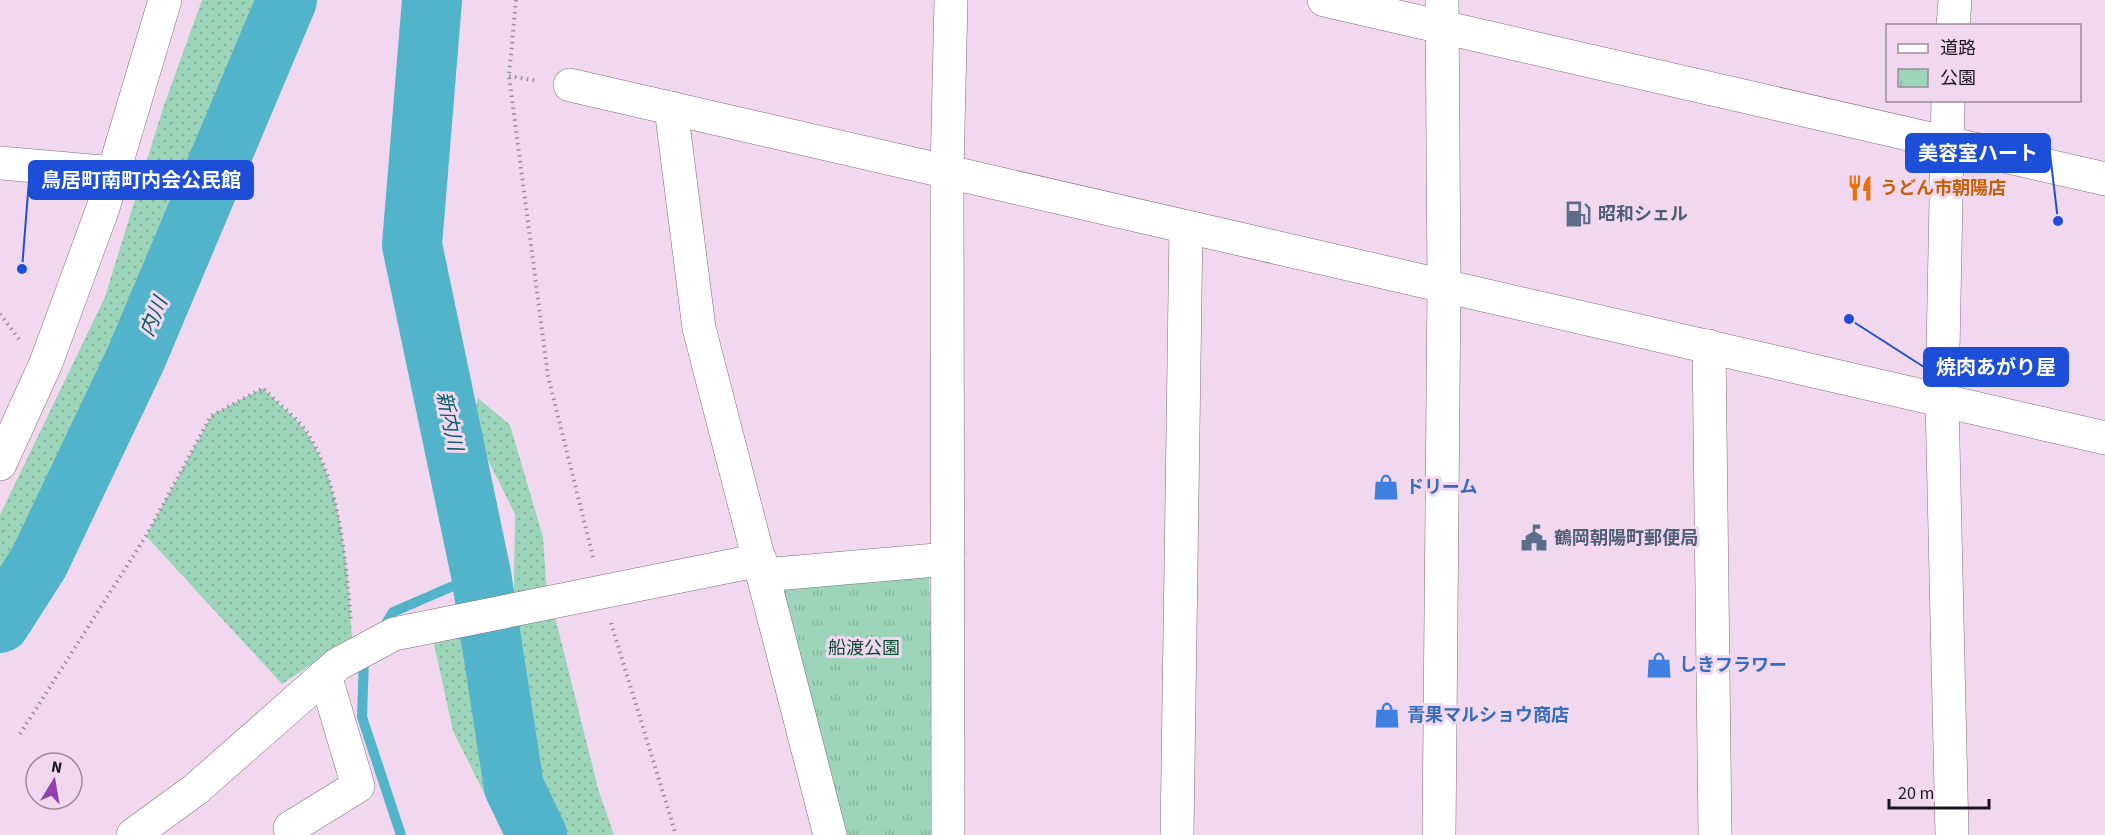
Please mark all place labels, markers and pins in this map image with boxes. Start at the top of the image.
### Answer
callout: 美容室ハート [1906,134,2050,172]
callout: 鳥居町南町内会公民館 [29,161,253,199]
restaurant icon: うどん市朝陽店 [1845,173,1875,203]
place label: うどん市朝陽店 [1880,176,2006,201]
fuel station icon: 昭和シェル [1563,199,1593,229]
place label: 昭和シェル [1598,202,1688,227]
callout: 焼肉あがり屋 [1924,348,2068,386]
shop icon: ドリーム [1371,472,1401,502]
place label: ドリーム [1406,475,1477,500]
public building icon: 鶴岡朝陽町郵便局 [1519,523,1549,553]
place label: 鶴岡朝陽町郵便局 [1554,526,1698,551]
shop icon: しきフラワー [1644,650,1674,680]
place label: しきフラワー [1679,653,1787,678]
shop icon: 青果マルショウ商店 [1372,700,1402,730]
place label: 青果マルショウ商店 [1407,703,1569,728]

